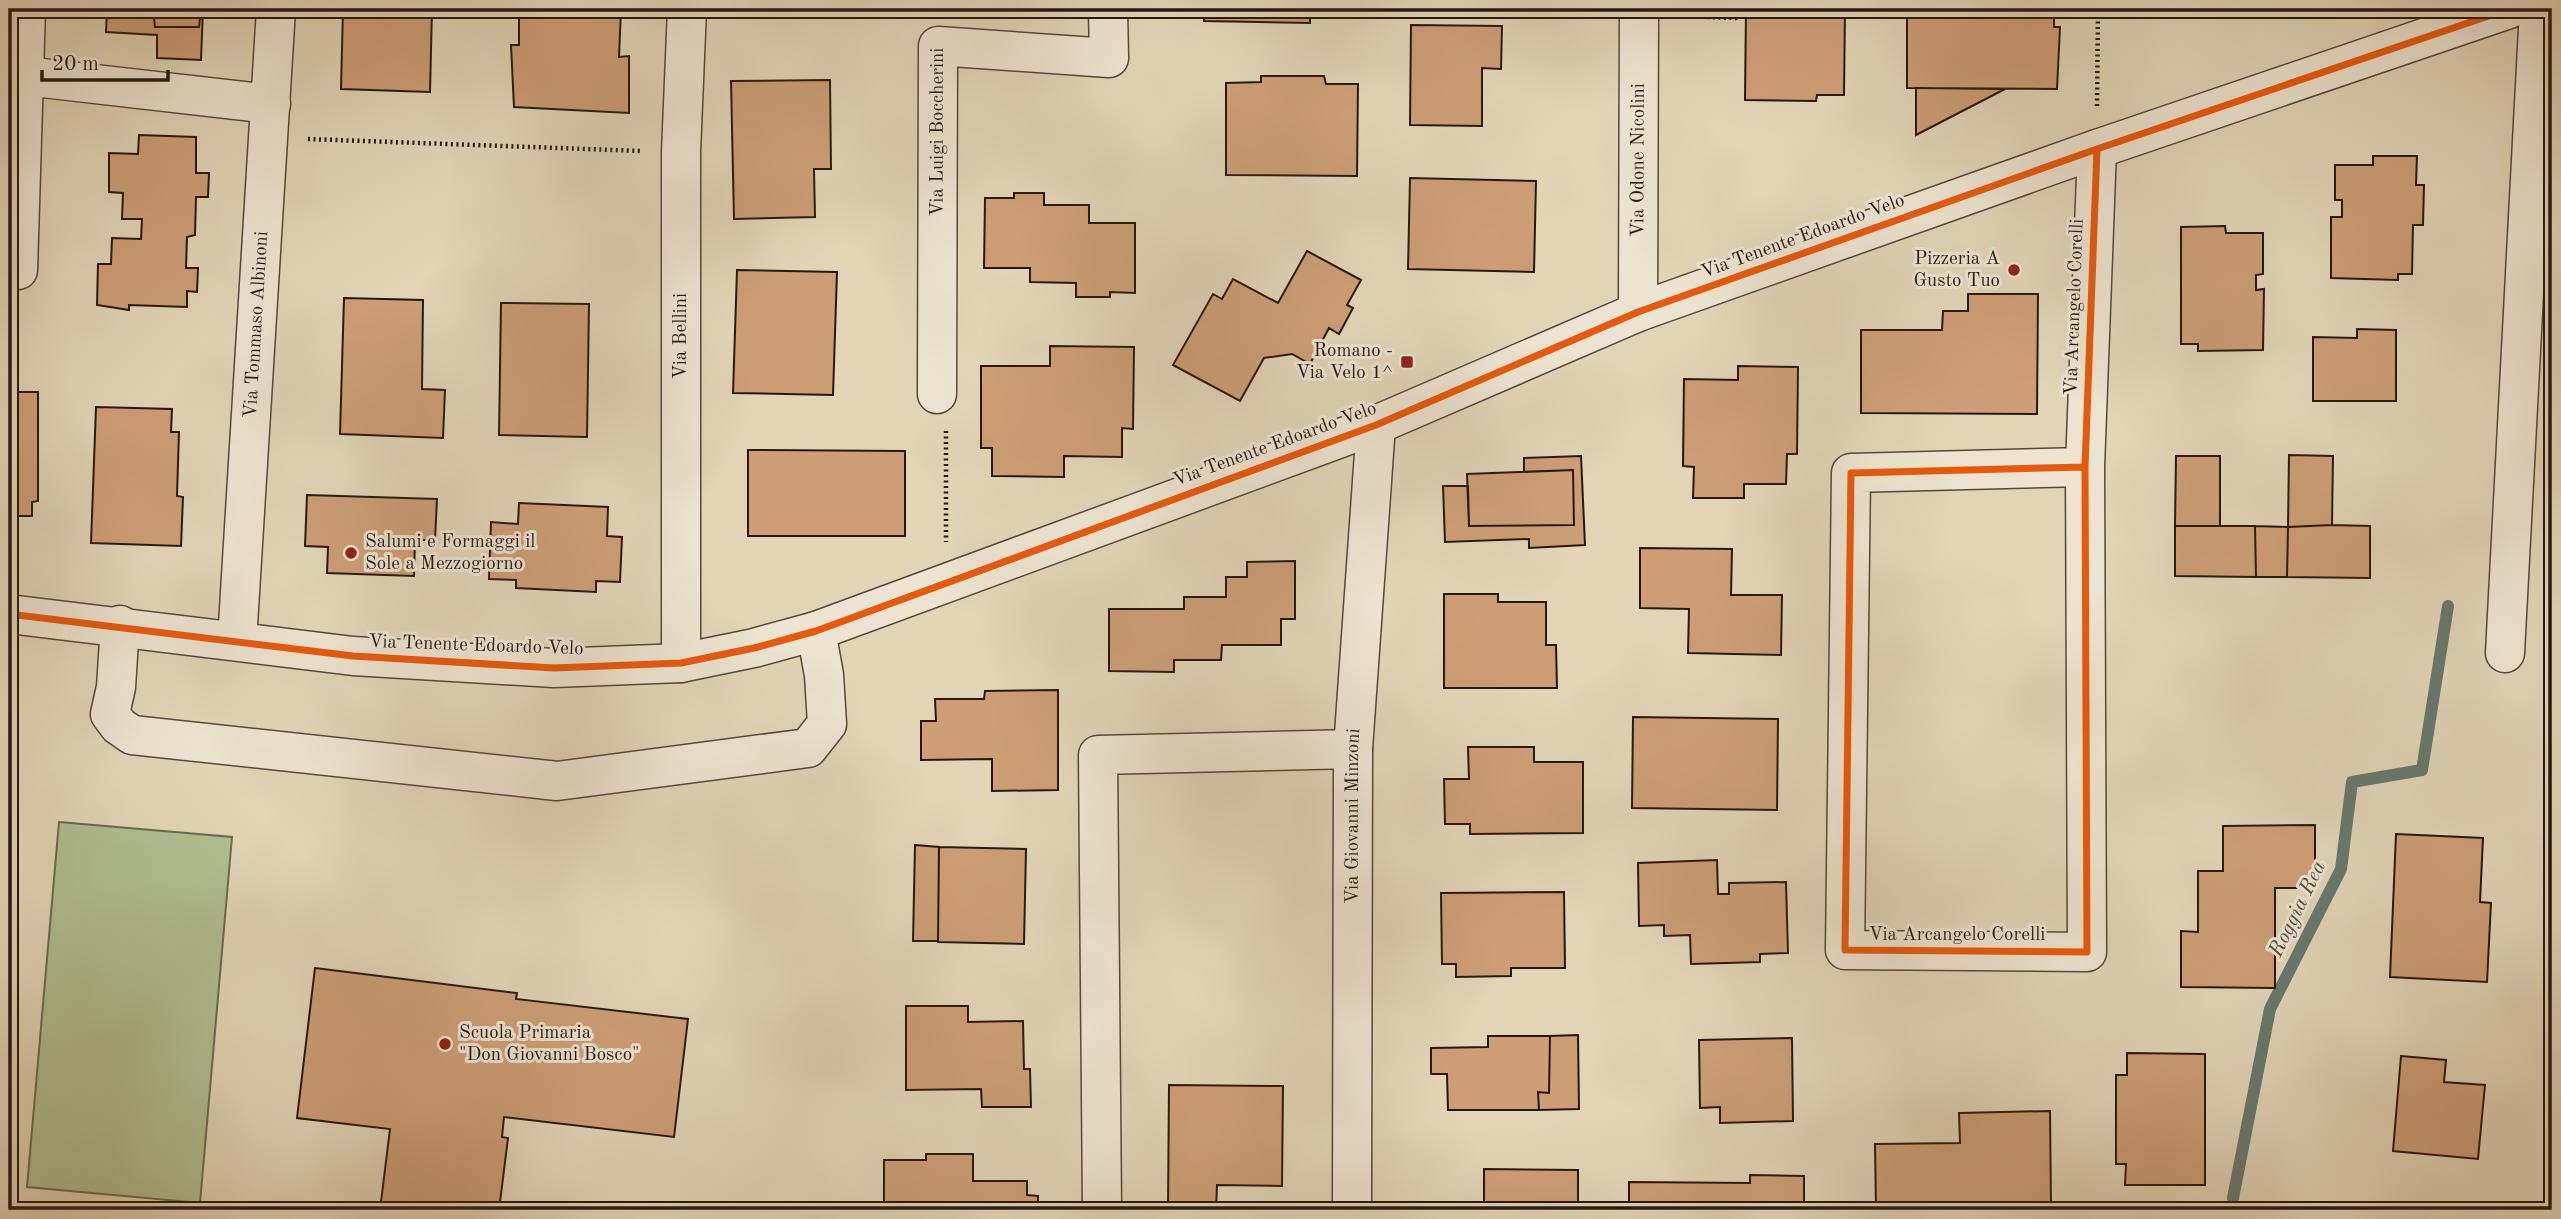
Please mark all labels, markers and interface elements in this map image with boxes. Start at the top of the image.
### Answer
scale bar [42,38,168,82]
street label: Via Luigi Boccherini [928,47,947,217]
text: 20 m [52,54,99,75]
street label: Via Odone Nicolini [1629,83,1648,237]
street label: Via Tenente Edoardo Velo [1699,191,1907,283]
street label: Via Arcangelo Corelli [2062,218,2088,396]
street label: Via Tommaso Albinoni [241,230,272,419]
place label: Pizzeria A Gusto Tuo [1913,250,2000,291]
marker: Pizzeria A Gusto Tuo [2006,262,2022,278]
street label: Via Bellini [672,293,691,379]
place label: Romano - Via Velo 1^ [1296,342,1393,383]
marker: Romano - Via Velo 1^ [1399,354,1415,370]
street label: Via Tenente Edoardo Velo [1171,399,1379,491]
place label: Salumi e Formaggi il Sole a Mezzogiorno [365,533,535,574]
marker: Salumi e Formaggi il Sole a Mezzogiorno [343,545,359,561]
street label: Via Tenente Edoardo Velo [368,633,584,659]
street label: Via Giovanni Minzoni [1343,728,1364,904]
water label: Roggia Rea [2265,858,2330,961]
street label: Via Arcangelo Corelli [1869,926,2045,945]
place label: Scuola Primaria "Don Giovanni Bosco" [459,1024,640,1065]
marker: Scuola Primaria "Don Giovanni Bosco" [437,1036,453,1052]

